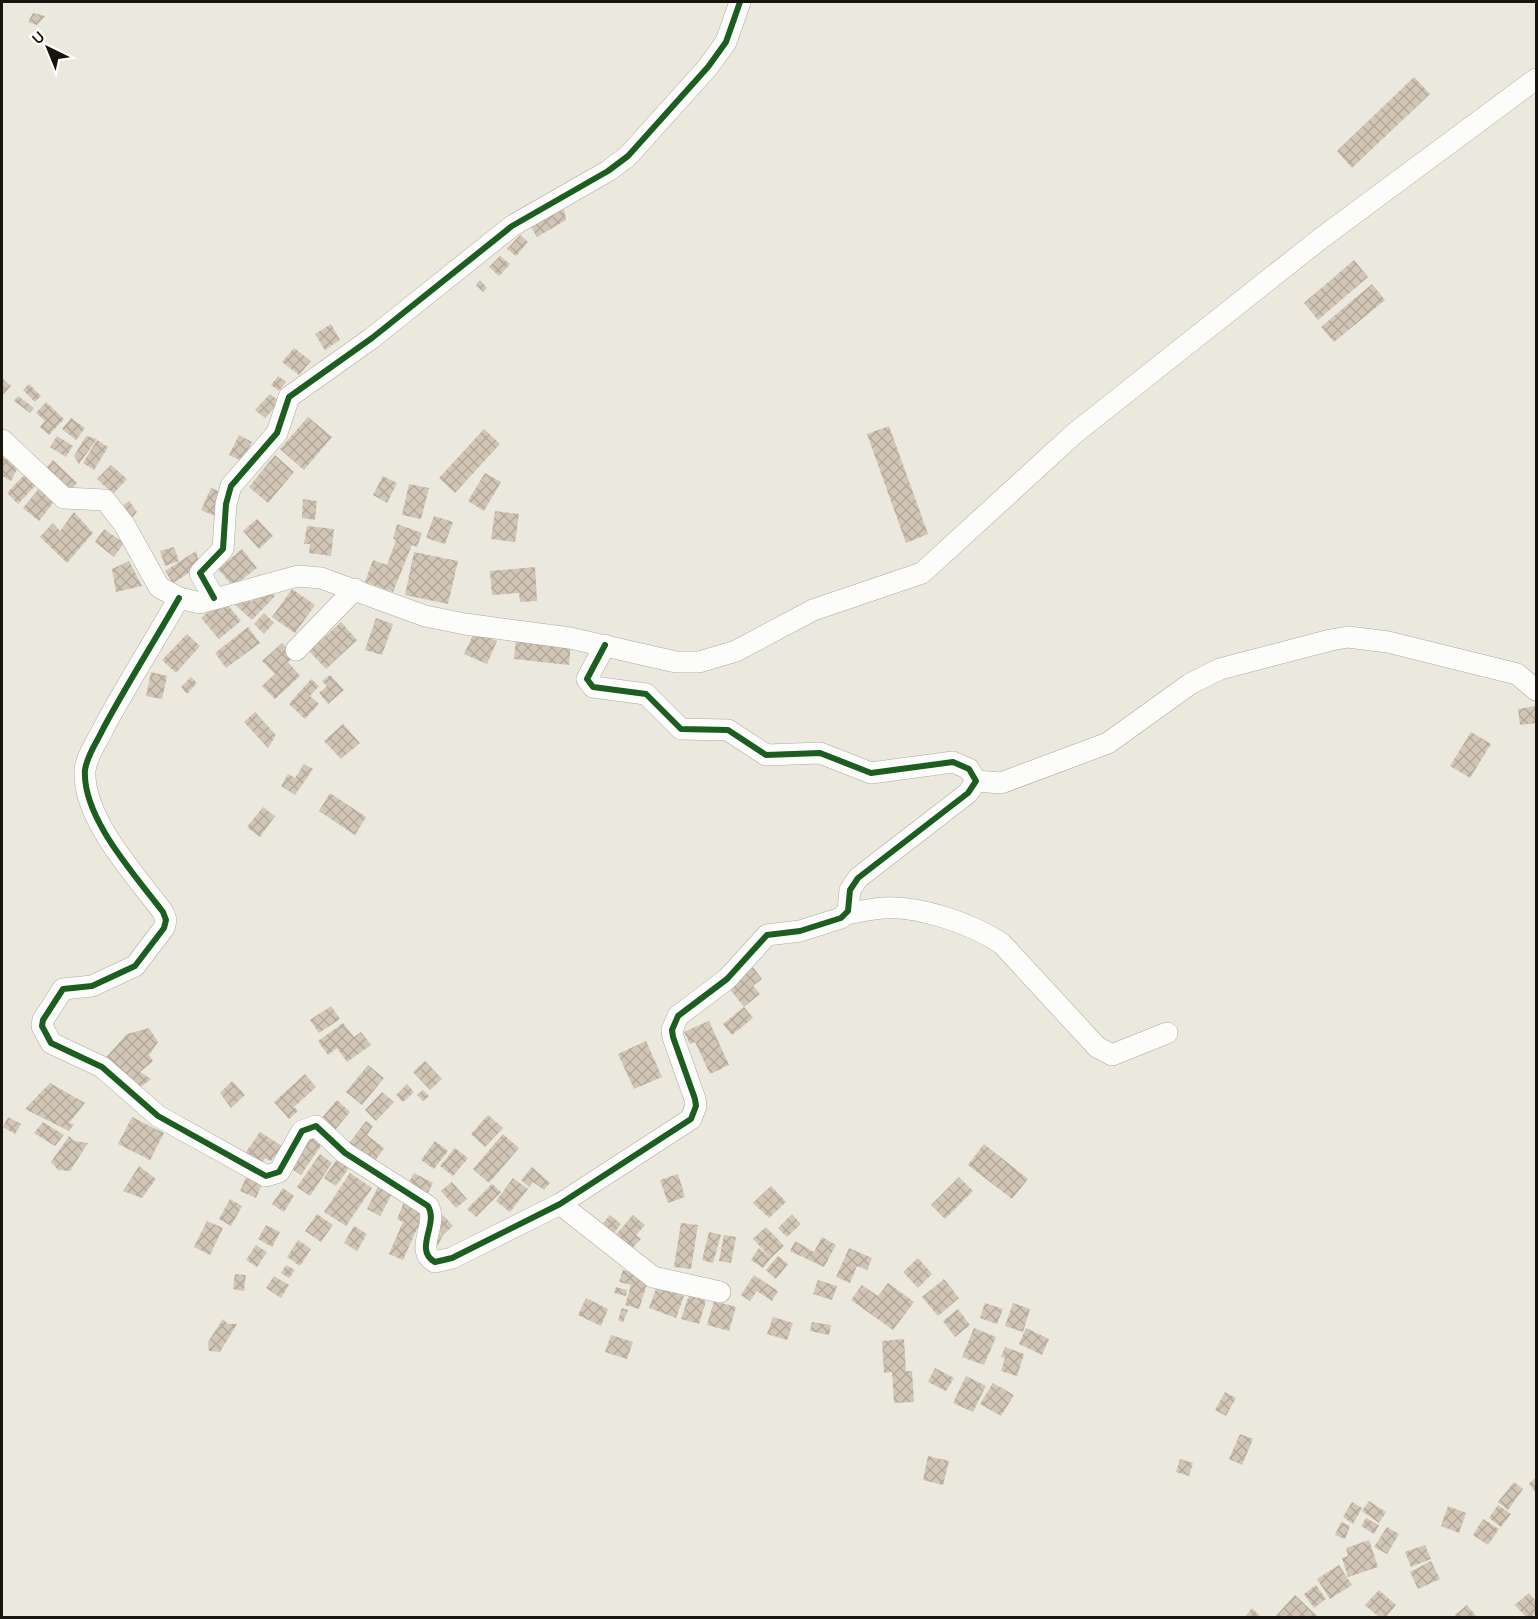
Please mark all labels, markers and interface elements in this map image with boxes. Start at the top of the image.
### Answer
north arrow [18,18,78,78]
text: U [28,27,49,48]

